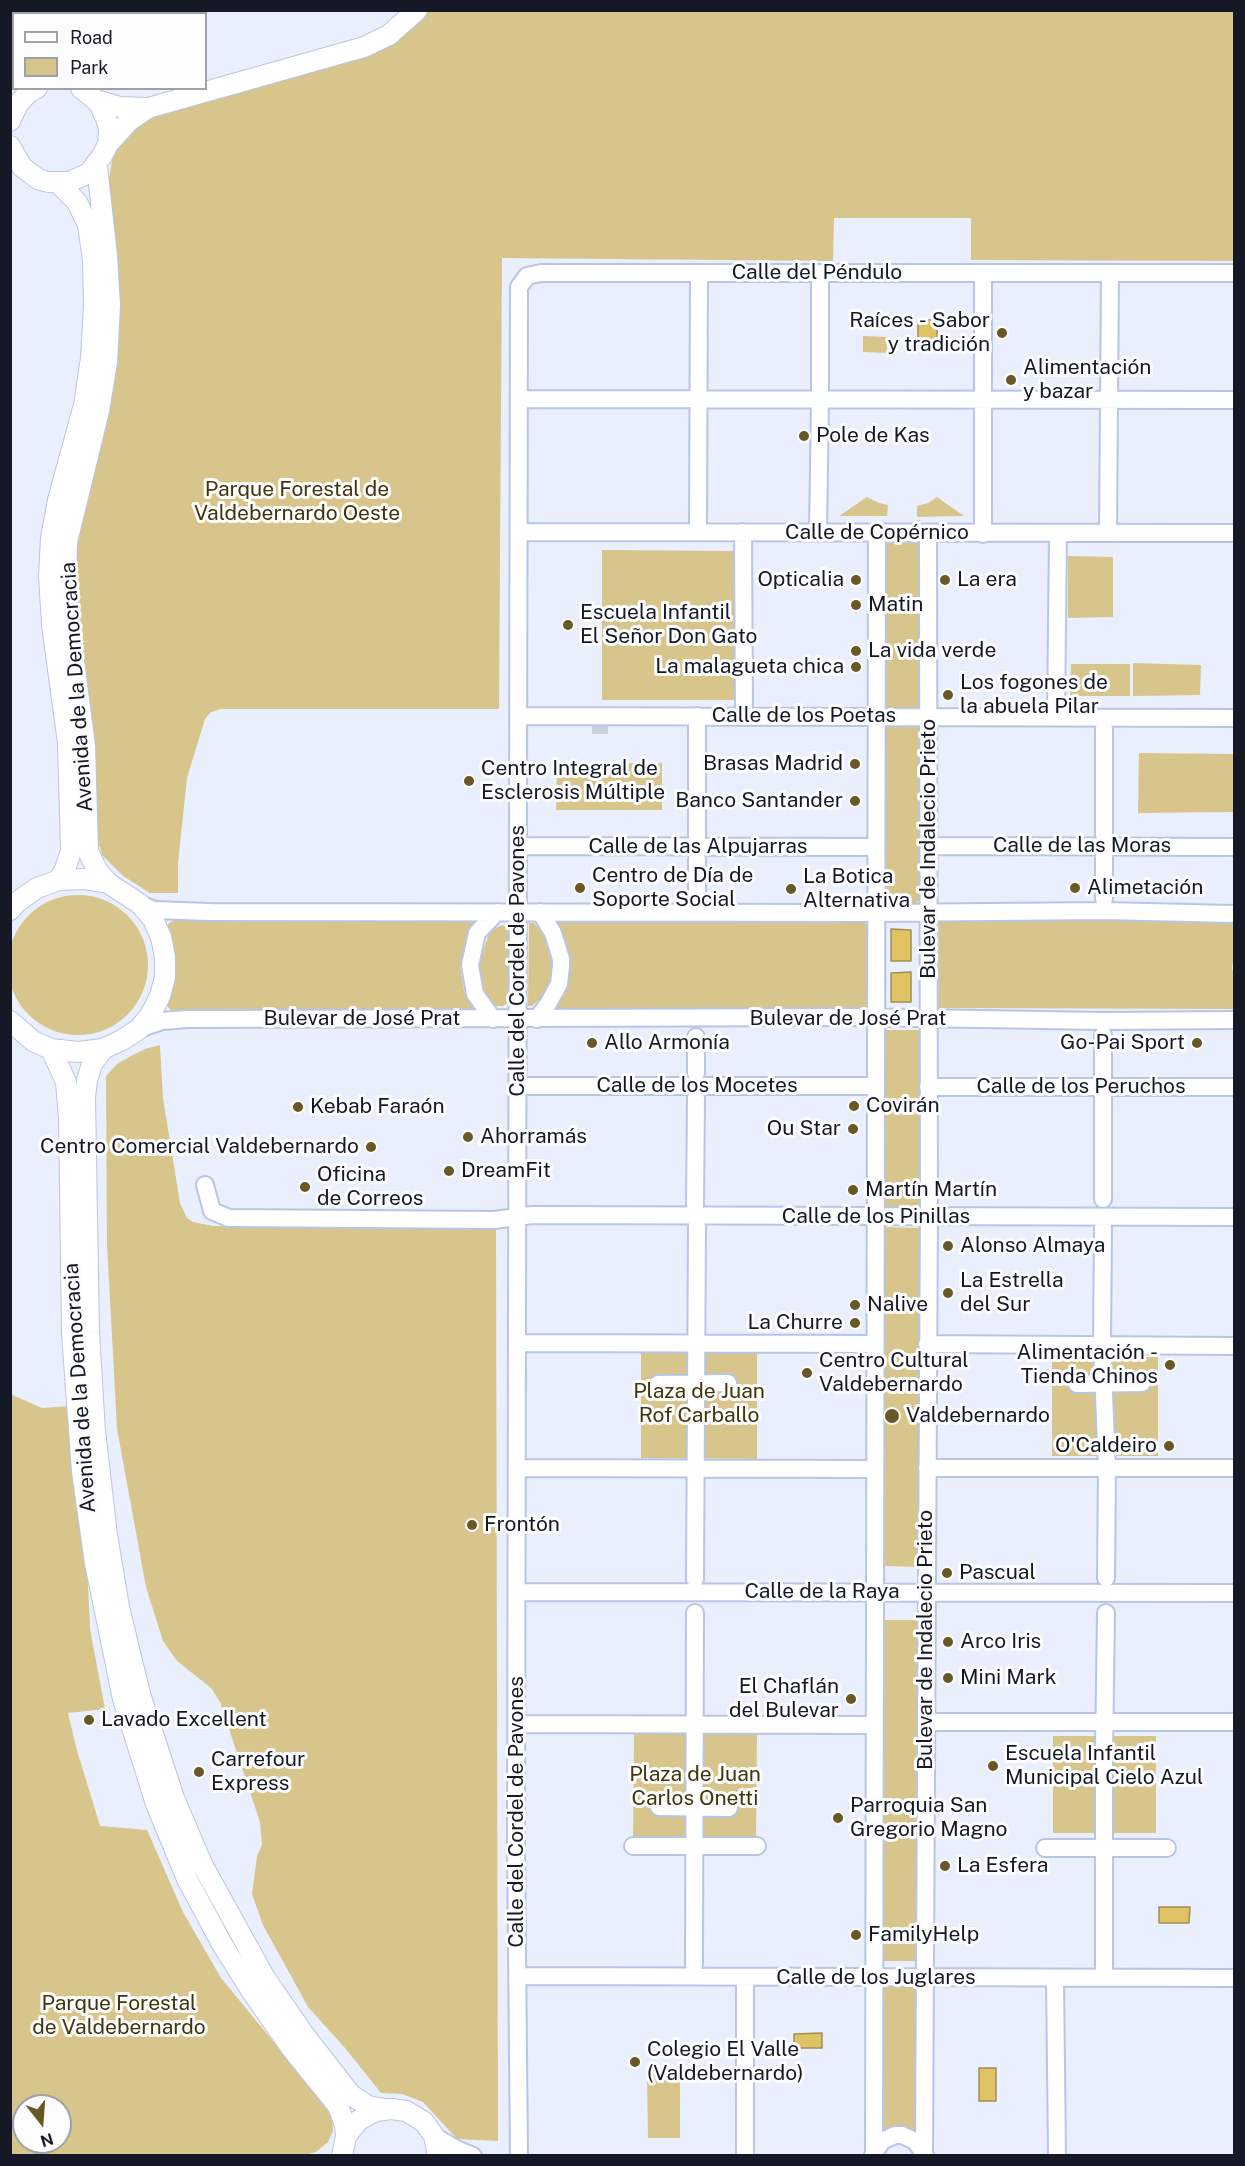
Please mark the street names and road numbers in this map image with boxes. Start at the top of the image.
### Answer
street label: Calle del Péndulo [732,260,902,286]
street label: Calle de Copérnico [785,520,969,546]
street label: Avenida de la Democracia [56,561,98,813]
street label: Calle de los Poetas [712,703,896,729]
street label: Bulevar de Indalecio Prieto [916,719,942,979]
street label: Calle del Cordel de Pavones [505,825,531,1097]
street label: Calle de las Moras [993,833,1171,859]
street label: Calle de las Alpujarras [589,834,807,860]
street label: Bulevar de José Prat [264,1006,460,1032]
street label: Bulevar de José Prat [750,1006,946,1032]
street label: Calle de los Mocetes [596,1073,798,1099]
street label: Calle de los Peruchos [976,1074,1186,1100]
street label: Calle de los Pinillas [782,1204,970,1230]
street label: Avenida de la Democracia [59,1262,101,1514]
street label: Bulevar de Indalecio Prieto [913,1510,939,1770]
street label: Calle de la Raya [744,1579,900,1605]
street label: Calle del Cordel de Pavones [504,1676,530,1948]
street label: Calle de los Juglares [776,1965,976,1991]

